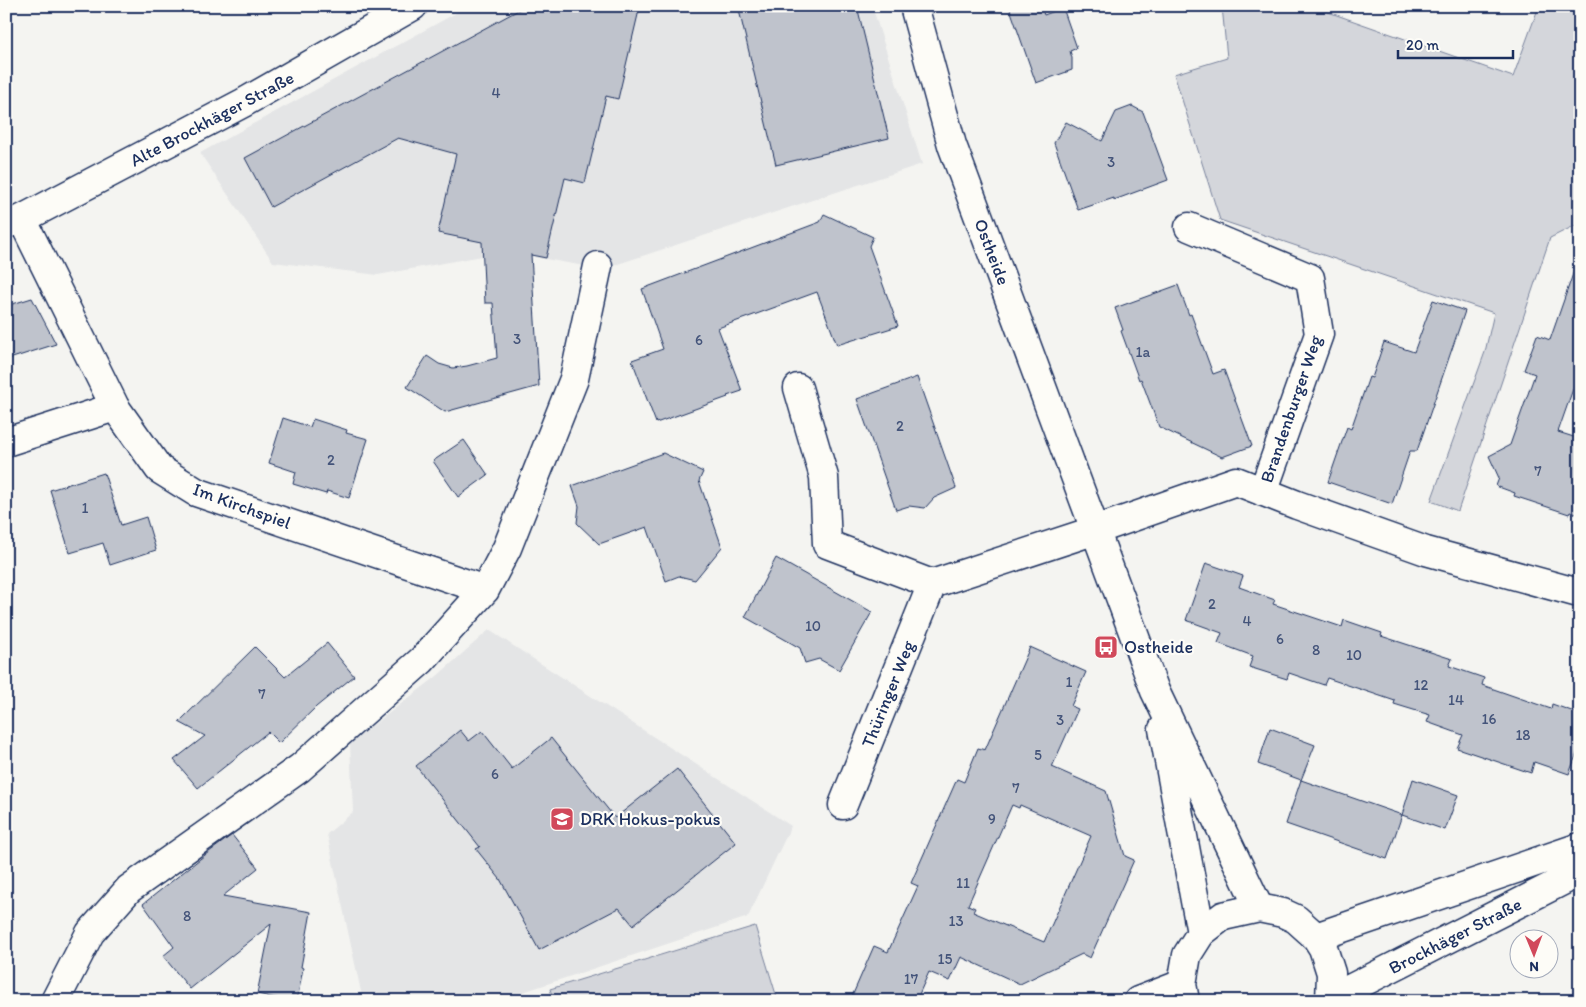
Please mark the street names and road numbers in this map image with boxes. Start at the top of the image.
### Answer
street label: Alte Brockhäger Straße [126,67,298,171]
street label: Ostheide [969,216,1015,288]
street label: Brandenburger Weg [1255,332,1327,486]
street label: Im Kirchspiel [190,478,294,534]
street label: Thüringer Weg [857,637,920,751]
street label: Brockhäger Straße [1385,893,1525,979]

